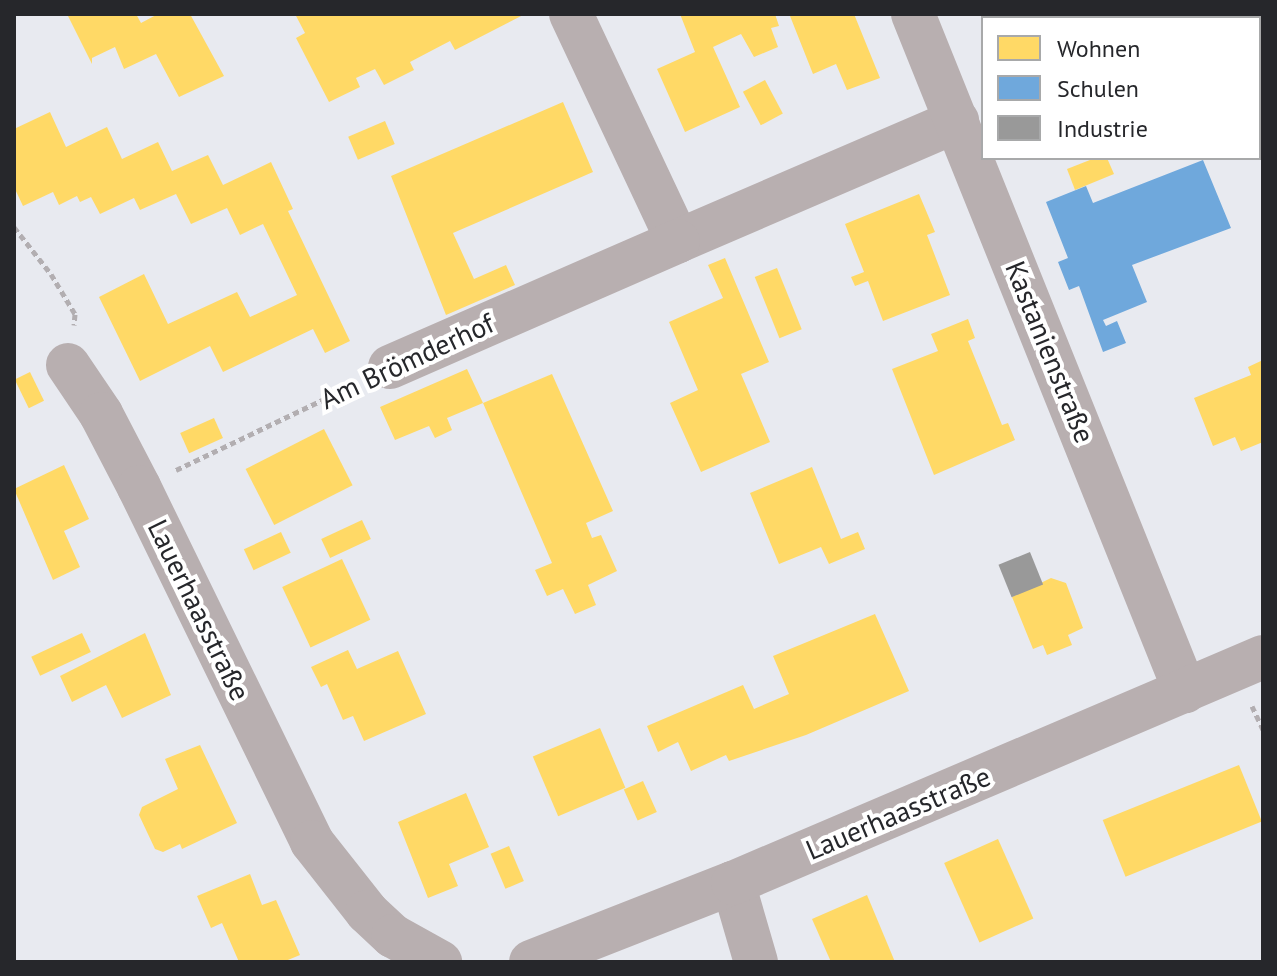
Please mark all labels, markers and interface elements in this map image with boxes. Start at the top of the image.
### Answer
legend [981,16,1261,160]
text: Wohnen [1057,33,1140,64]
text: Schulen [1057,73,1139,104]
text: Industrie [1057,113,1148,144]
street label: Kastanienstraße [998,256,1102,448]
street label: Am Brömderhof [315,306,499,416]
street label: Lauerhaasstraße [141,514,257,706]
street label: Lauerhaasstraße [801,759,995,867]

